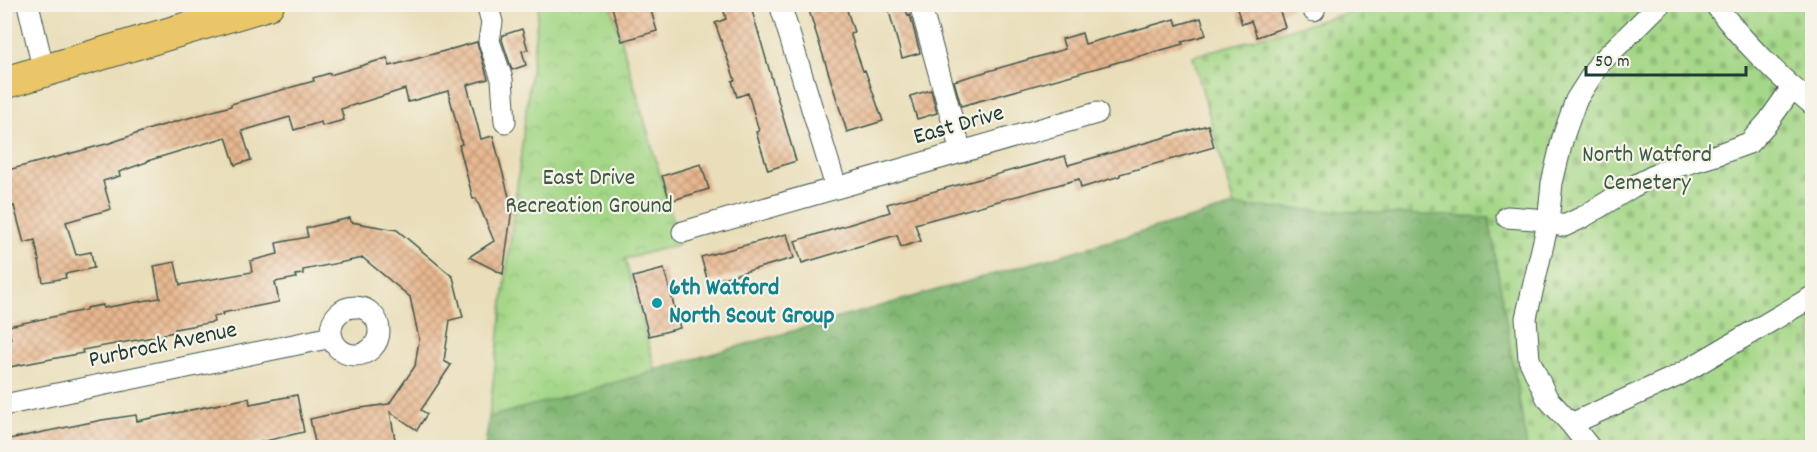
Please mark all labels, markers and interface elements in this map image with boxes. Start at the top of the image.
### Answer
scale bar [1586,39,1746,77]
text: 50 m [1595,50,1630,75]
street label: East Drive [910,97,1008,155]
park label: North Watford Cemetery [1582,139,1712,201]
park label: East Drive Recreation Ground [505,162,673,224]
place label: 6th Watford North Scout Group [669,272,835,334]
marker: 6th Watford North Scout Group [650,296,664,310]
street label: Purbrock Avenue [86,314,240,378]

